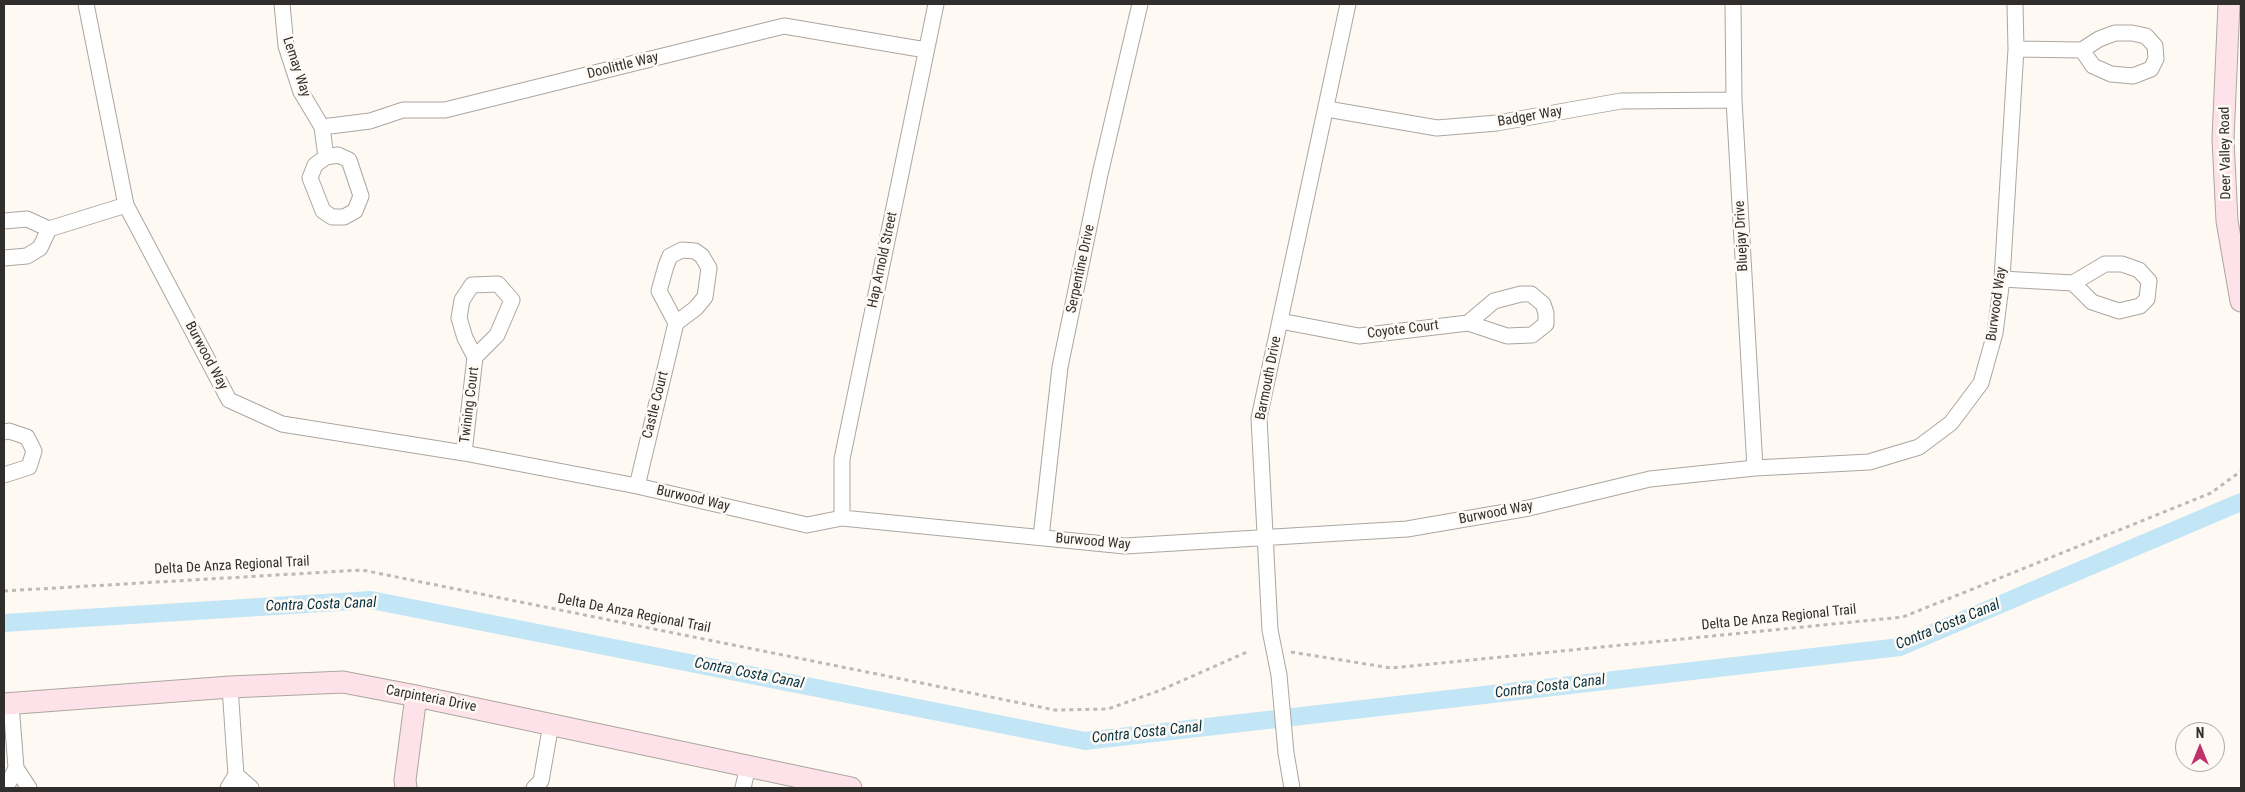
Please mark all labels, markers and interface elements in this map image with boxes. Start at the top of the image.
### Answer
street label: Lemay Way [278,35,314,99]
street label: Doolittle Way [586,49,660,83]
street label: Badger Way [1496,103,1564,131]
street label: Deer Valley Road [2217,106,2235,200]
street label: Bluejay Drive [1732,200,1752,272]
street label: Hap Arnold Street [865,210,901,310]
street label: Serpentine Drive [1063,223,1099,315]
street label: Burwood Way [1983,266,2011,342]
street label: Coyote Court [1366,317,1440,343]
street label: Burwood Way [181,319,231,393]
street label: Barmouth Drive [1253,335,1285,421]
street label: Twining Court [457,366,483,444]
street label: Castle Court [640,370,672,440]
street label: Burwood Way [655,482,731,516]
street label: Burwood Way [1458,498,1534,528]
street label: Burwood Way [1055,530,1131,554]
street label: Delta De Anza Regional Trail [154,554,310,578]
street label: Delta De Anza Regional Trail [556,591,712,637]
water label: Contra Costa Canal [265,594,377,616]
water label: Contra Costa Canal [1893,596,2003,654]
street label: Delta De Anza Regional Trail [1701,602,1857,634]
water label: Contra Costa Canal [693,655,805,693]
water label: Contra Costa Canal [1494,671,1606,703]
street label: Carpinteria Drive [384,682,478,716]
water label: Contra Costa Canal [1091,718,1203,748]
north arrow [2175,722,2225,772]
text: N [2196,725,2204,741]

